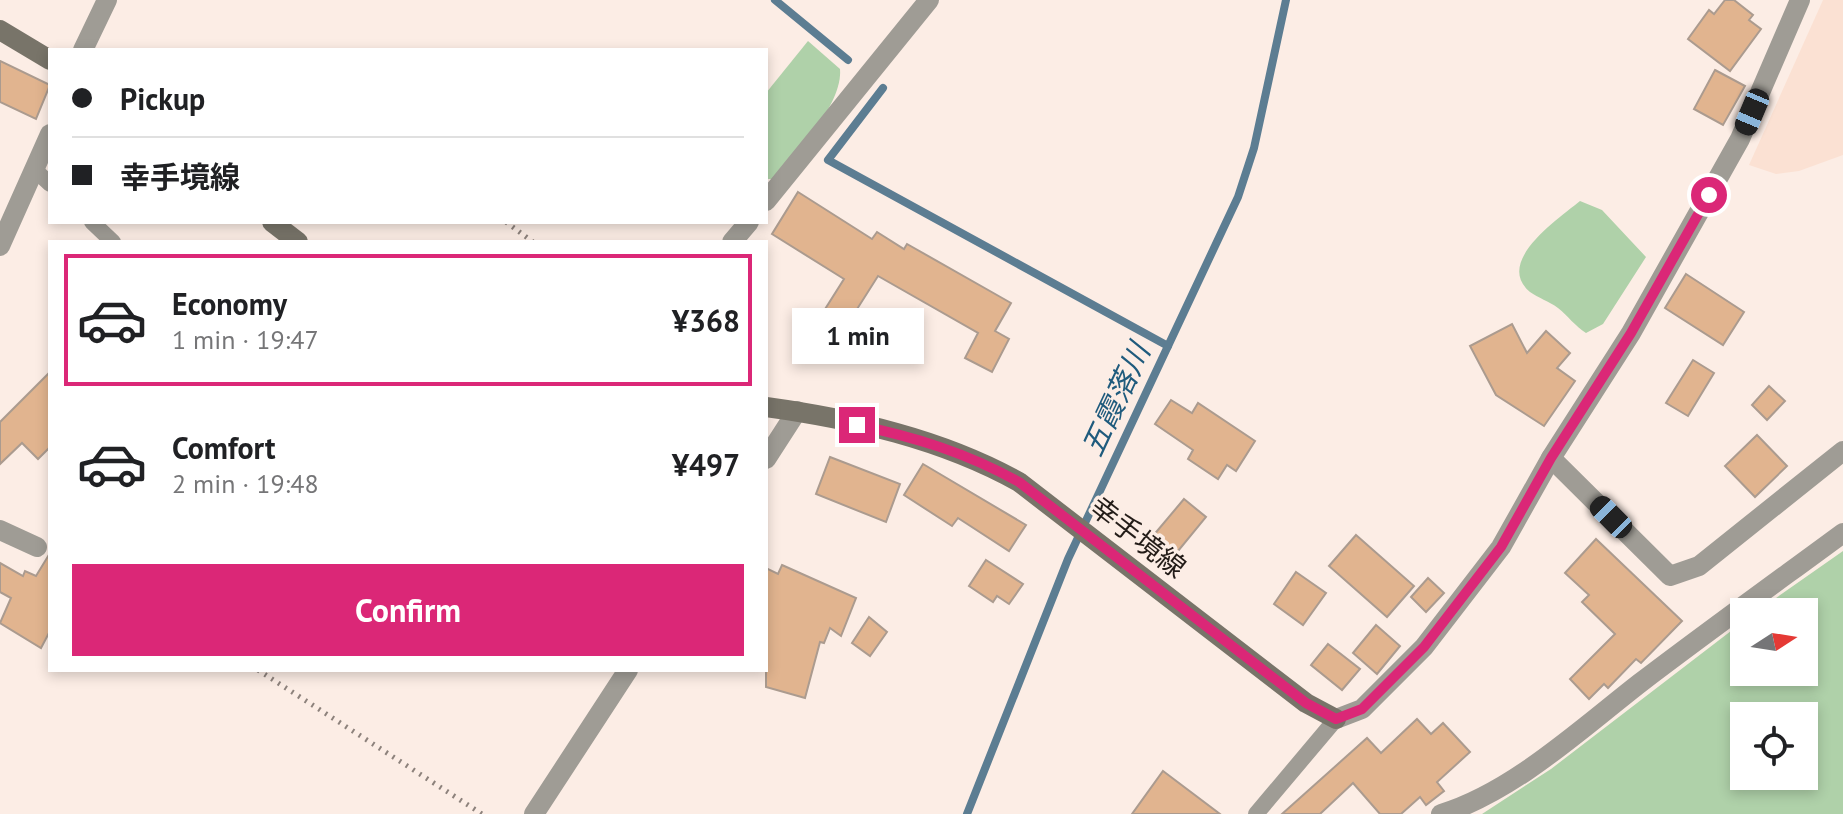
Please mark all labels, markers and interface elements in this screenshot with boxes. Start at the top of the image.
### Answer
text: Pickup [120,79,205,118]
car [1732,85,1772,139]
text: 幸手境線 [120,157,240,196]
route start [1691,177,1727,213]
icon: car [76,284,148,356]
text: Economy [172,284,287,323]
text: ¥368 [672,301,740,340]
callout: 1 min [791,309,923,365]
text: 1 min [826,319,890,352]
text: 1 min · 19:47 [172,323,319,356]
water label: 五霞落川 [1072,334,1159,462]
route end [839,407,875,443]
icon: car [76,428,148,500]
text: Comfort [172,428,275,467]
text: ¥497 [672,445,740,484]
text: 2 min · 19:48 [172,467,319,500]
street label: 幸手境線 [1083,488,1194,586]
car [1586,492,1636,542]
button: Confirm [72,564,744,656]
north arrow [1730,598,1818,686]
map controls [1730,598,1818,790]
button: locate [1730,702,1818,790]

